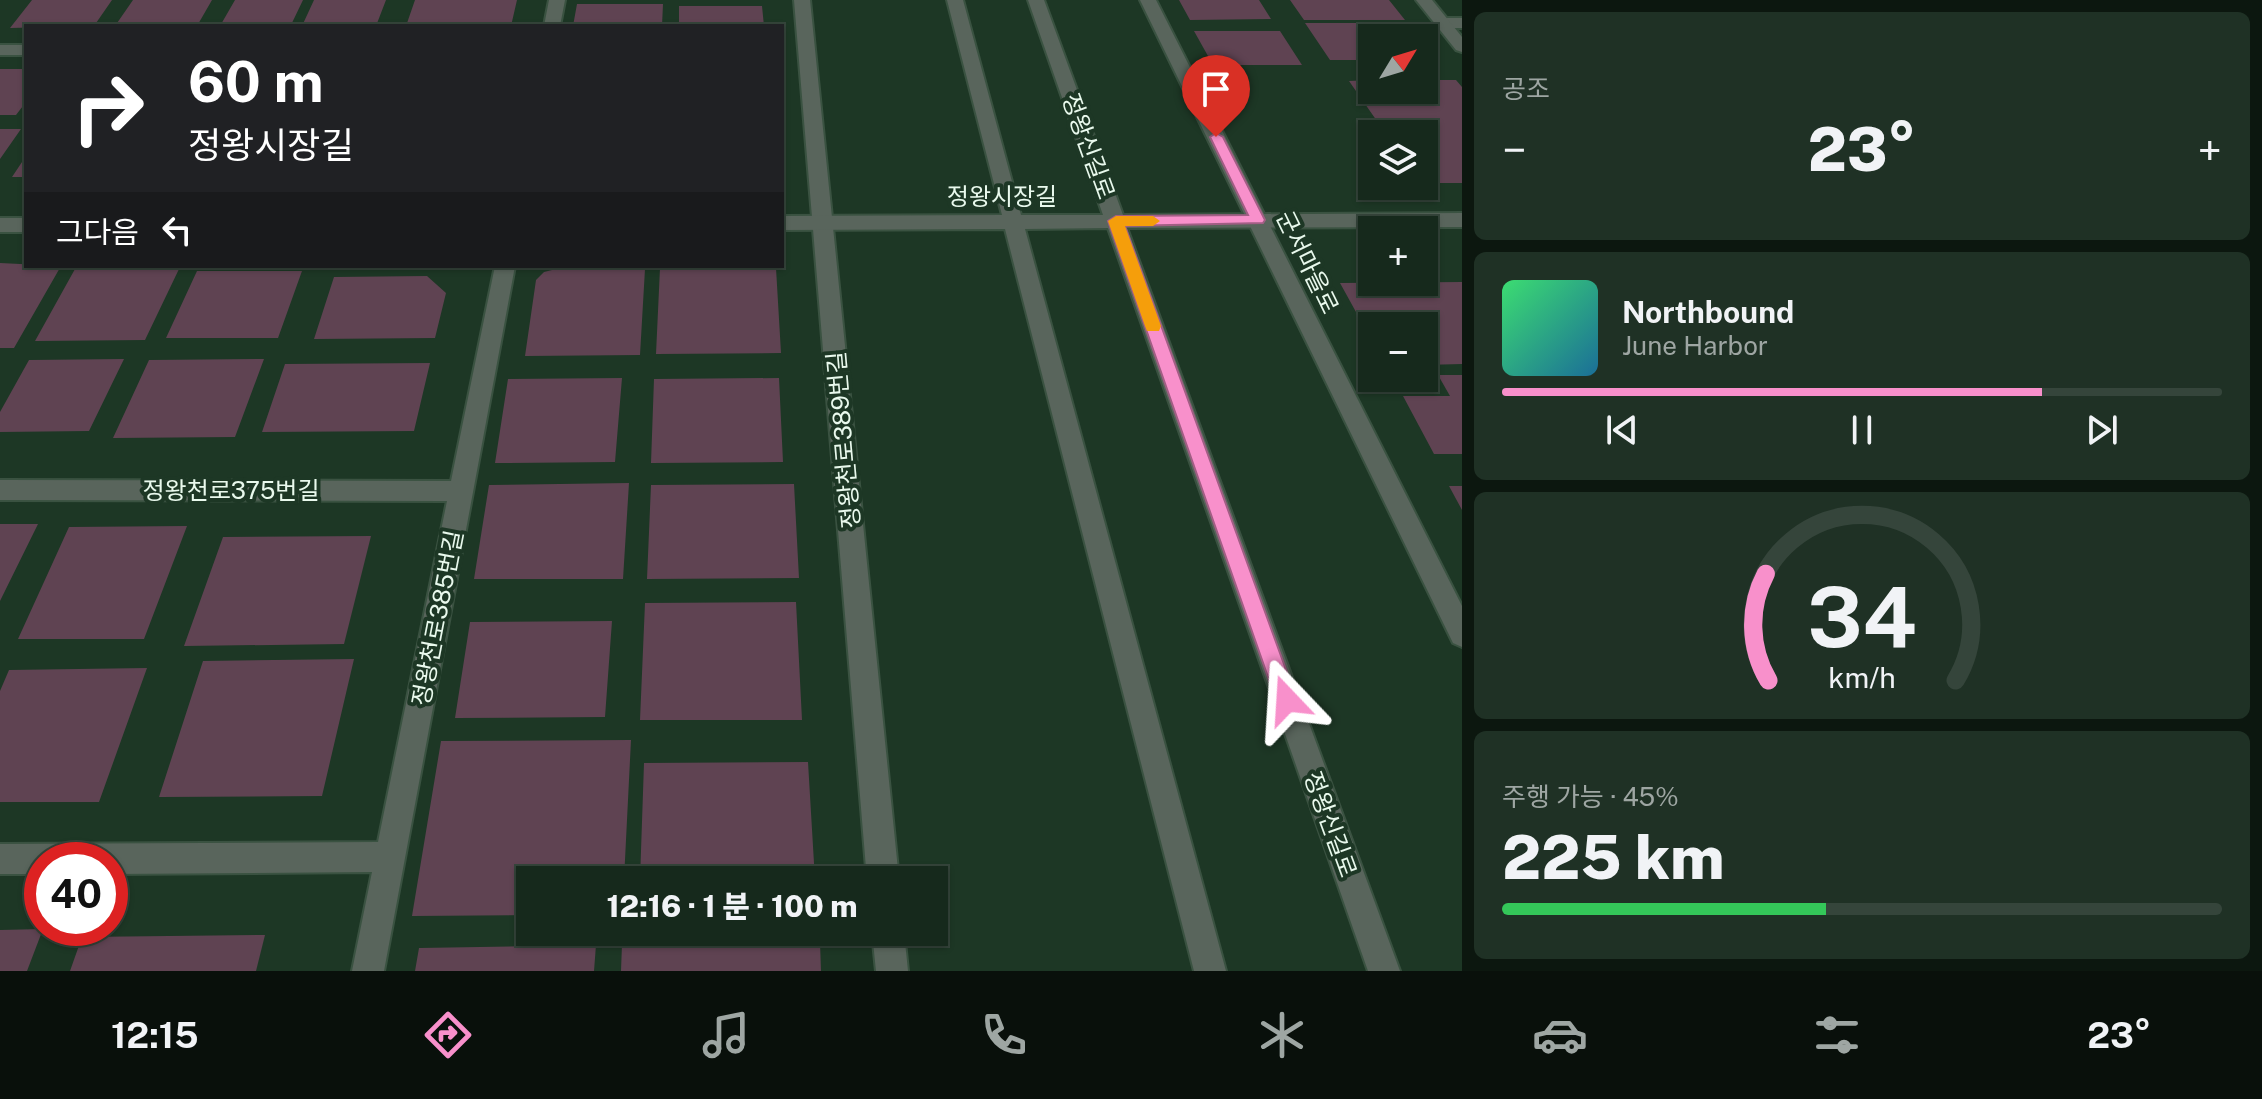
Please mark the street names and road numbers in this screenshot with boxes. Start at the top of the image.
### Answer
street label: 정왕신길로 [1057,89,1121,203]
street label: 정왕시장길 [947,182,1057,210]
street label: 군서마을로 [1271,206,1345,318]
street label: 정왕천로389번길 [821,350,865,530]
street label: 정왕천로375번길 [143,476,319,504]
street label: 정왕천로385번길 [406,528,468,708]
street label: 정왕신길로 [1299,767,1363,881]

